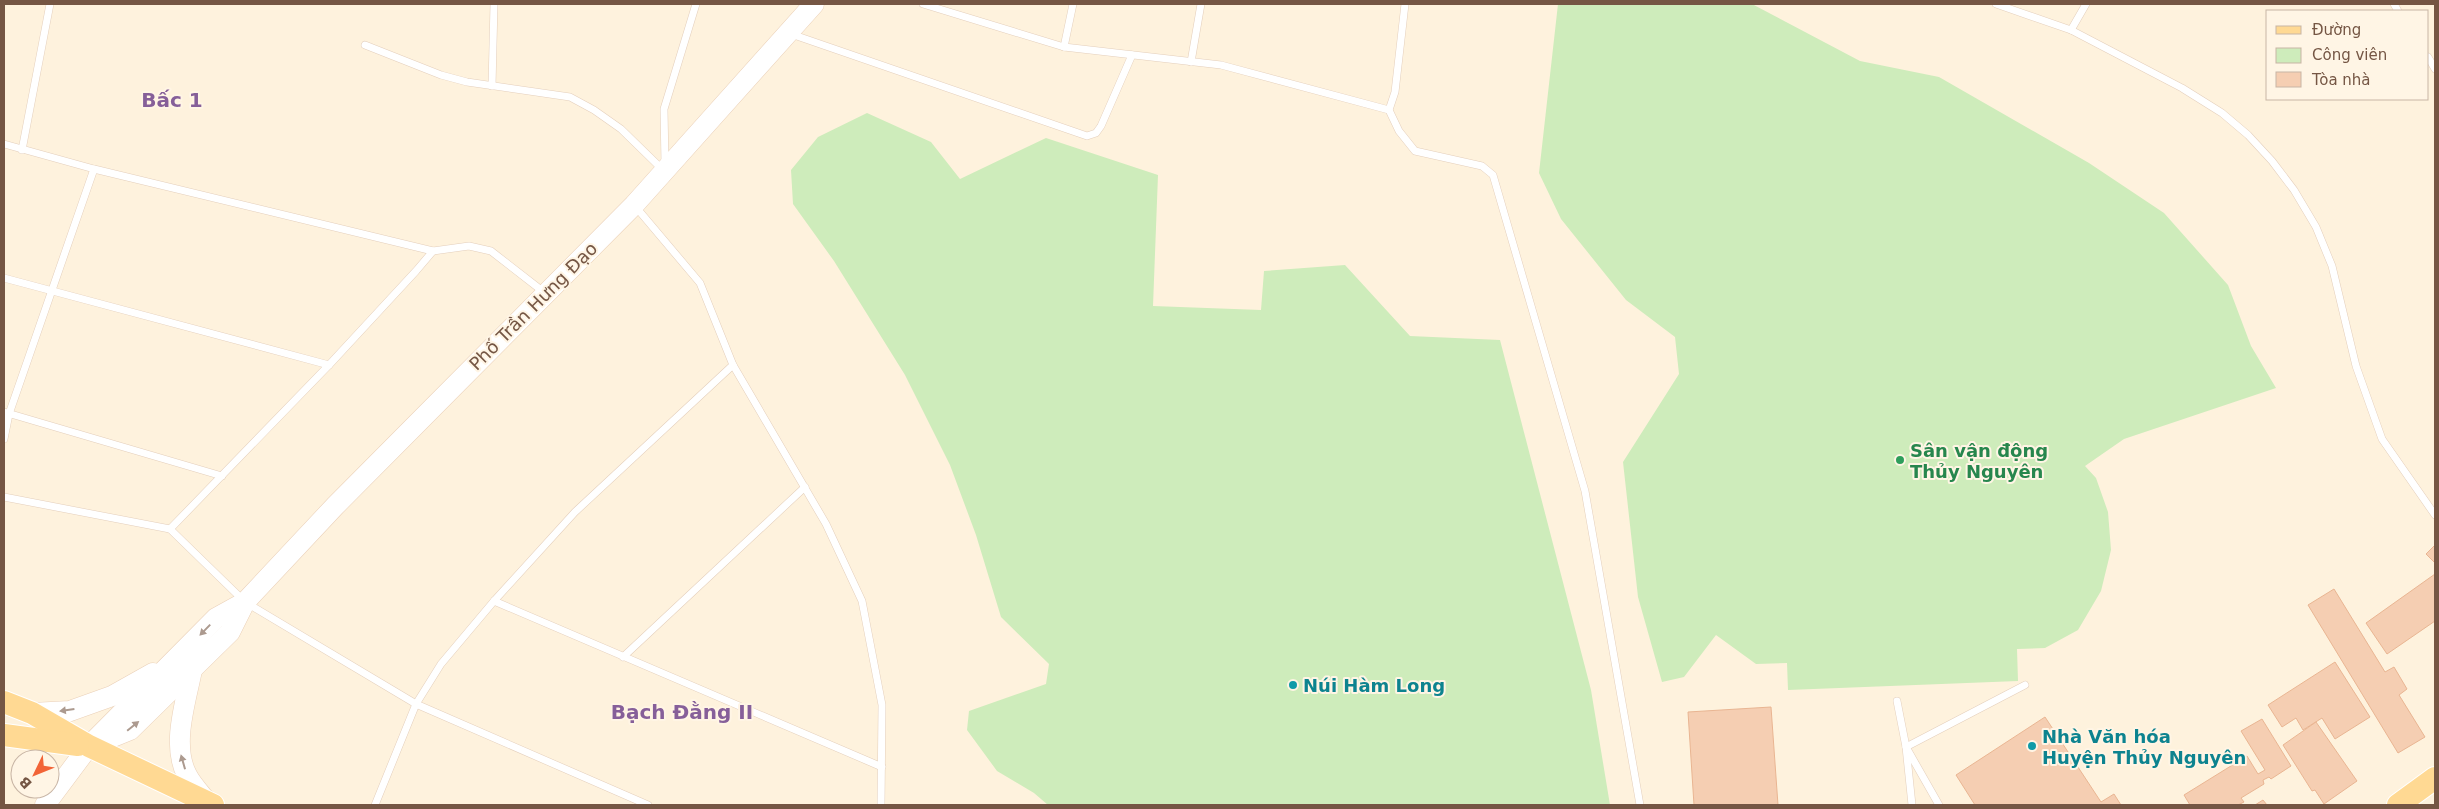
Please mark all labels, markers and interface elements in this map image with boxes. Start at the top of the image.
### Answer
legend [2266,10,2429,100]
text: Đường [2312,21,2361,39]
text: Công viên [2312,46,2387,64]
text: Tòa nhà [2311,71,2371,89]
district label: Bấc 1 [141,88,203,112]
street label: Phố Trần Hưng Đạo [465,238,601,374]
place label: Sân vận động Thủy Nguyên [1910,440,2048,482]
marker: Sân vận động Thủy Nguyên [1894,454,1906,466]
one-way arrow [199,623,211,635]
place label: Núi Hàm Long [1303,675,1445,696]
marker: Núi Hàm Long [1287,679,1299,691]
district label: Bạch Đằng II [611,700,753,724]
one-way arrow [59,707,75,715]
one-way arrow [127,721,140,732]
place label: Nhà Văn hóa Huyện Thủy Nguyên [2042,726,2246,768]
marker: Nhà Văn hóa Huyện Thủy Nguyên [2026,740,2038,752]
north arrow [10,749,60,799]
one-way arrow [178,755,186,770]
text: B [16,774,35,792]

